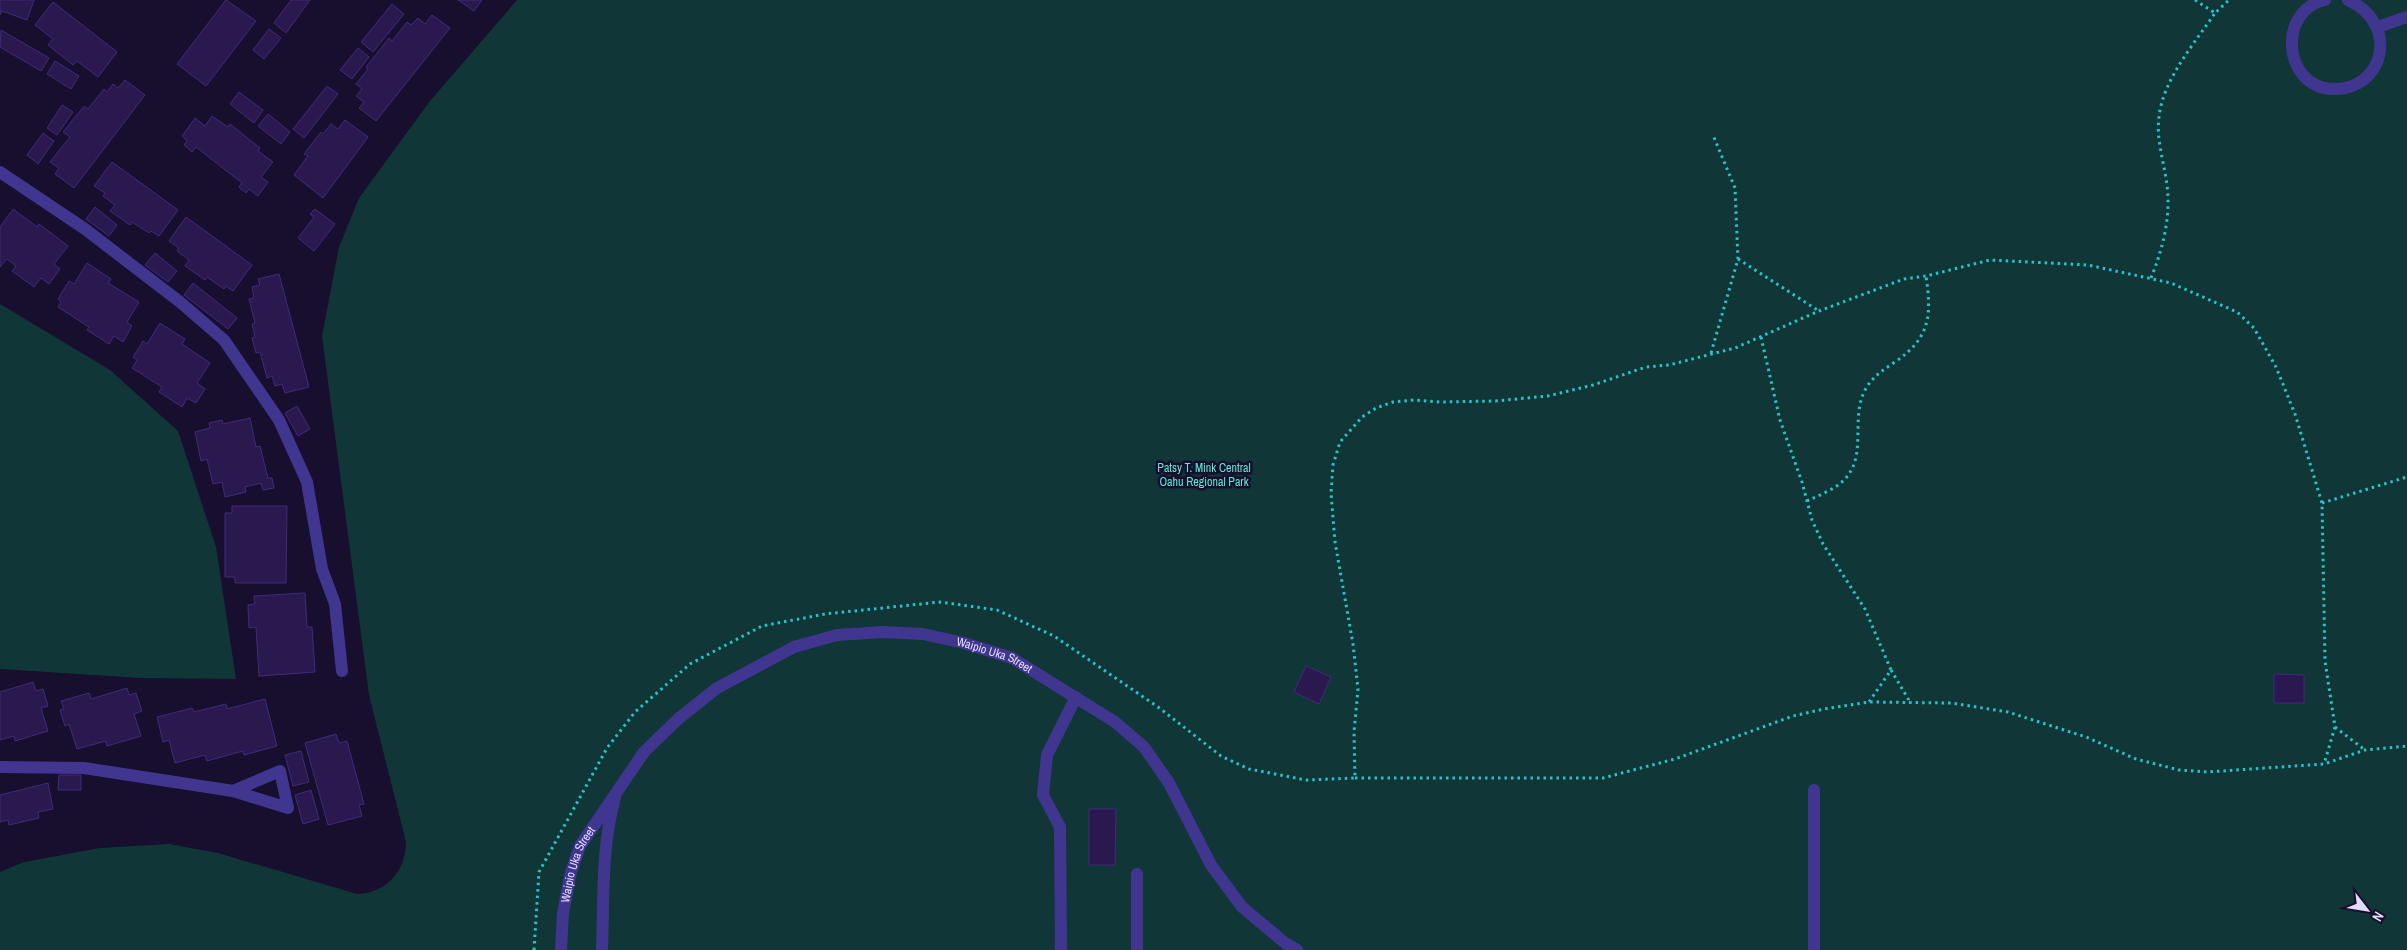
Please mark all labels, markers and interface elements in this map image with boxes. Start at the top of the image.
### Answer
park label: Patsy T. Mink Central Oahu Regional Park [1157,460,1251,490]
street label: Waipio Uka Street [955,634,1036,677]
street label: Waipio Uka Street [557,823,599,904]
north arrow [2342,885,2392,935]
text: N [2368,909,2388,925]

